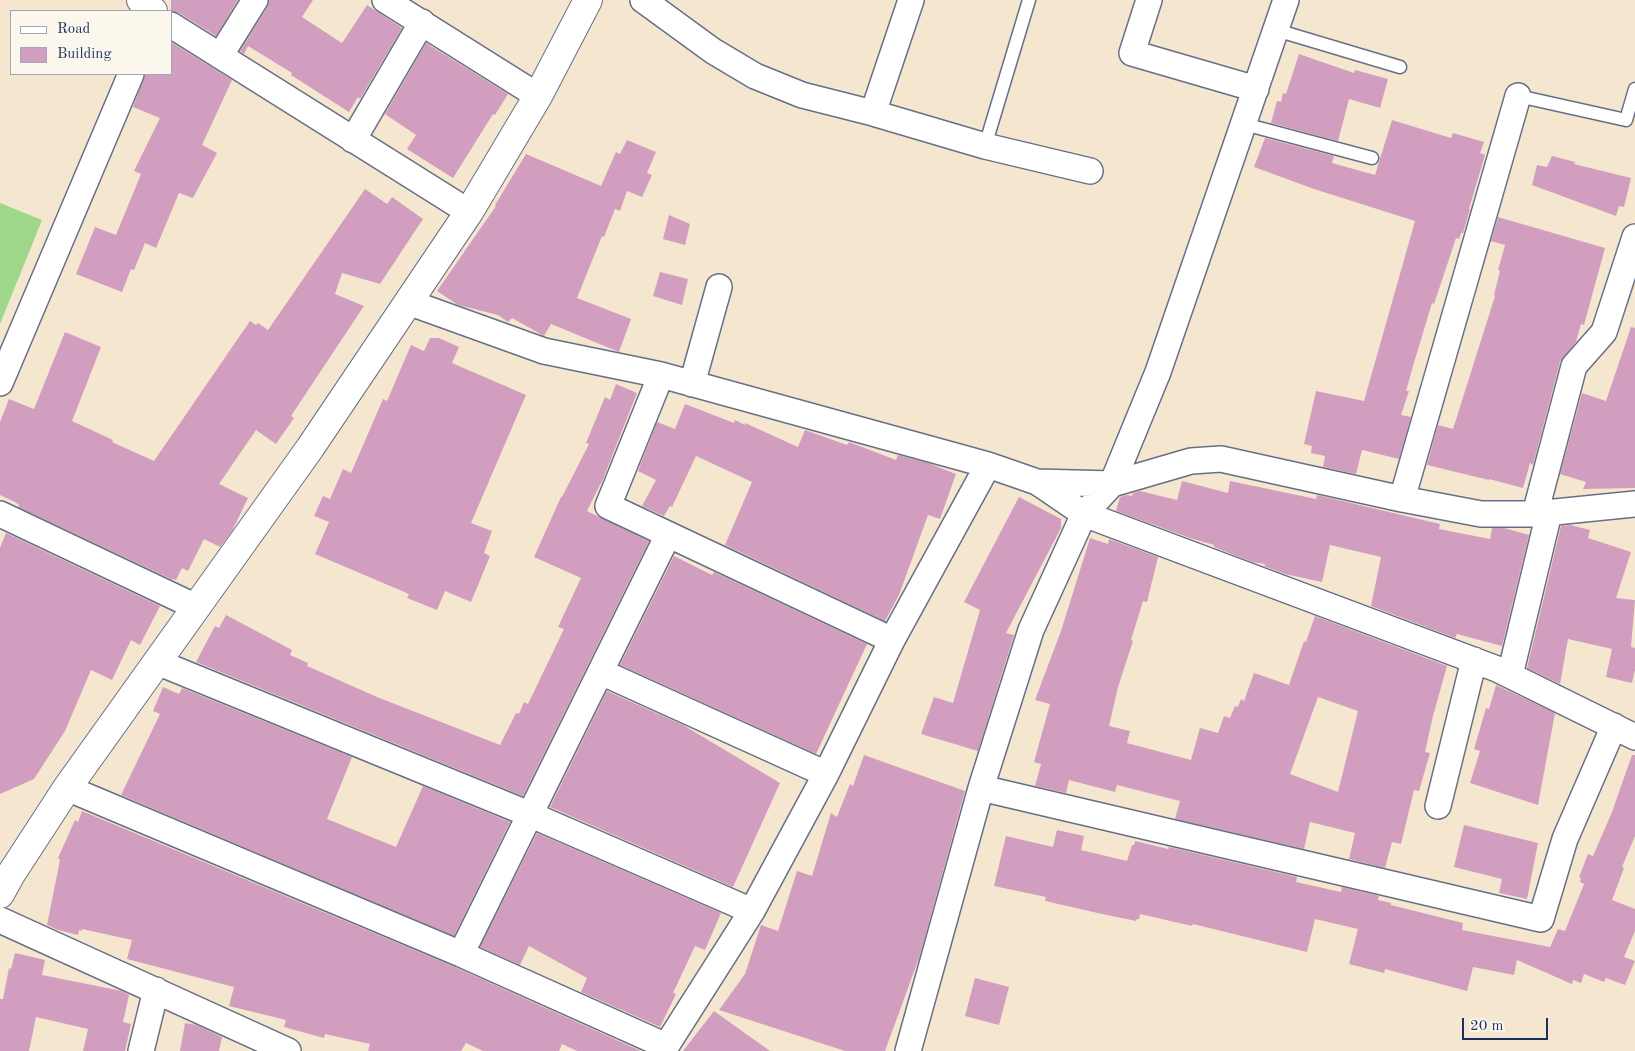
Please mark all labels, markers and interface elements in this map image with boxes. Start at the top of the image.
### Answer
legend [10,10,172,75]
text: Road [57,22,90,37]
text: Building [57,47,112,62]
scale bar [1465,1008,1551,1040]
text: 20 m [1470,1019,1504,1034]

